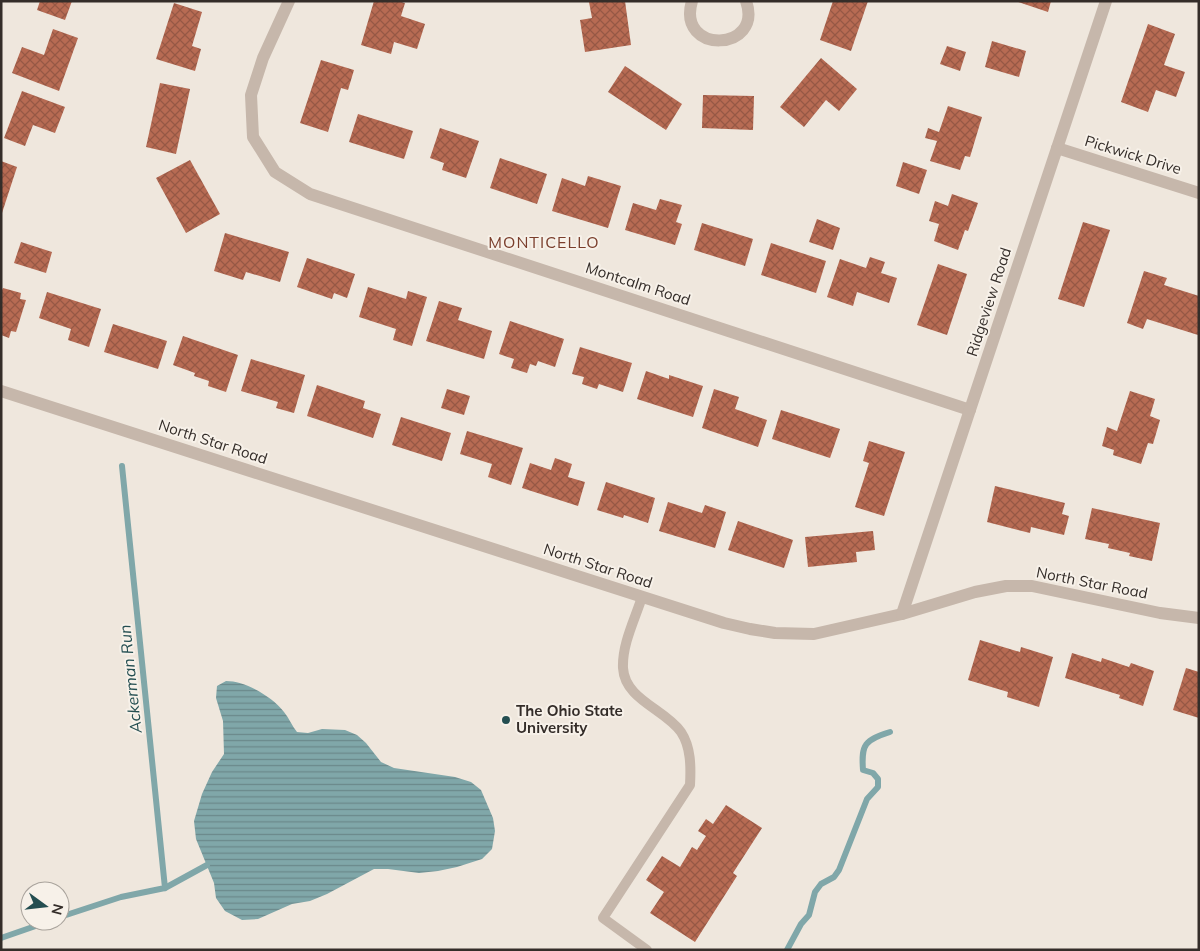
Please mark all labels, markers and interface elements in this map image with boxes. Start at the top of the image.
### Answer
street label: Pickwick Drive [1082,131,1184,178]
district label: MONTICELLO [488,232,600,252]
street label: Ridgeview Road [962,245,1015,359]
street label: Montcalm Road [583,258,693,309]
street label: North Star Road [156,415,270,468]
street label: North Star Road [541,539,655,592]
street label: North Star Road [1035,562,1150,603]
water label: Ackerman Run [114,624,146,735]
place label: The Ohio State University [516,701,623,737]
marker: The Ohio State University [500,714,512,726]
north arrow [20,881,70,931]
text: N [47,902,68,917]

